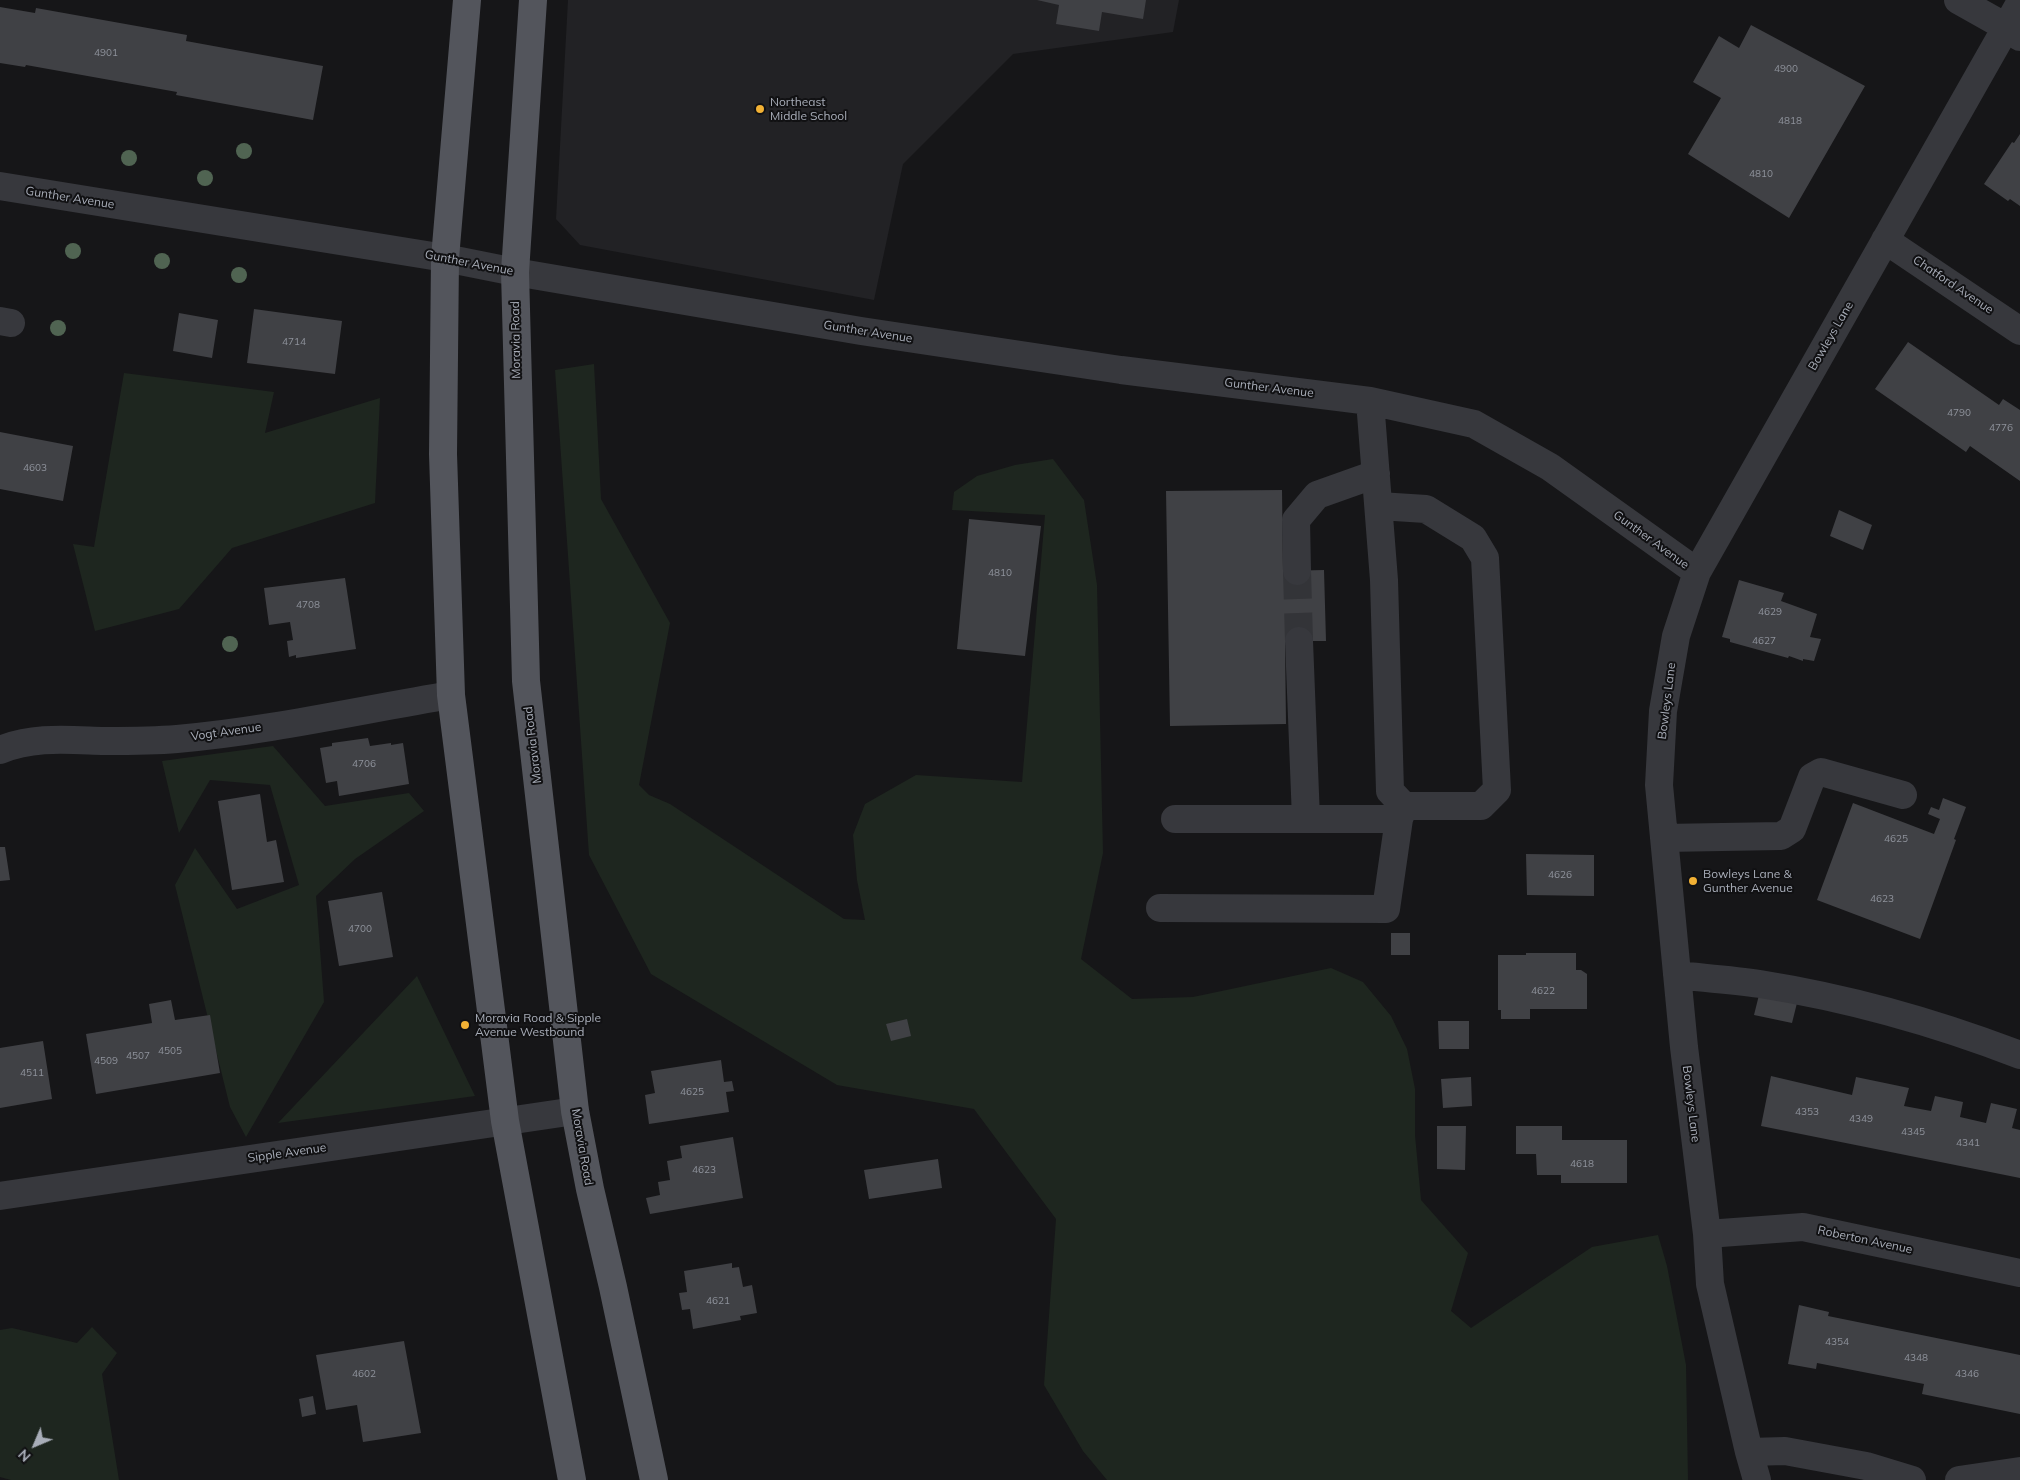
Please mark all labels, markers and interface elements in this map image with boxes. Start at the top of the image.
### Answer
house number: 4901 [94,47,118,59]
house number: 4900 [1774,63,1798,75]
place label: Northeast Middle School [770,95,847,123]
marker: Northeast Middle School [754,103,766,115]
house number: 4818 [1778,115,1802,127]
house number: 4810 [1749,168,1773,180]
street label: Gunther Avenue [25,184,115,212]
street label: Gunther Avenue [424,247,514,279]
street label: Chatford Avenue [1910,253,1996,317]
street label: Bowleys Lane [1805,299,1857,373]
street label: Moravia Road [508,301,524,379]
street label: Gunther Avenue [823,318,913,346]
house number: 4714 [282,336,306,348]
street label: Gunther Avenue [1224,375,1314,401]
house number: 4790 [1947,407,1971,419]
house number: 4776 [1989,422,2013,434]
house number: 4603 [23,462,47,474]
street label: Gunther Avenue [1610,508,1692,572]
house number: 4810 [988,567,1012,579]
house number: 4708 [296,599,320,611]
house number: 4629 [1758,606,1782,618]
house number: 4627 [1752,635,1776,647]
street label: Bowleys Lane [1655,662,1679,740]
street label: Moravia Road [521,706,545,784]
street label: Vogt Avenue [190,720,262,744]
house number: 4706 [352,758,376,770]
house number: 4625 [1884,833,1908,845]
place label: Bowleys Lane & Gunther Avenue [1703,867,1793,895]
house number: 4626 [1548,869,1572,881]
marker: Bowleys Lane & Gunther Avenue [1687,875,1699,887]
house number: 4623 [1870,893,1894,905]
house number: 4700 [348,923,372,935]
house number: 4622 [1531,985,1555,997]
place label: Moravia Road & Sipple Avenue Westbound [475,1011,601,1039]
marker: Moravia Road & Sipple Avenue Westbound [459,1019,471,1031]
house number: 4505 [158,1045,182,1057]
house number: 4507 [126,1050,150,1062]
house number: 4509 [94,1055,118,1067]
street label: Bowleys Lane [1679,1065,1703,1143]
house number: 4511 [20,1067,44,1079]
house number: 4625 [680,1086,704,1098]
house number: 4353 [1795,1106,1819,1118]
street label: Moravia Road [568,1108,596,1186]
house number: 4349 [1849,1113,1873,1125]
house number: 4345 [1901,1126,1925,1138]
house number: 4341 [1956,1137,1980,1149]
street label: Sipple Avenue [247,1140,327,1166]
house number: 4618 [1570,1158,1594,1170]
house number: 4623 [692,1164,716,1176]
street label: Roberton Avenue [1816,1223,1914,1257]
house number: 4621 [706,1295,730,1307]
house number: 4354 [1825,1336,1849,1348]
house number: 4348 [1904,1352,1928,1364]
house number: 4602 [352,1368,376,1380]
house number: 4346 [1955,1368,1979,1380]
north arrow [10,1420,60,1470]
text: N [14,1446,35,1466]

